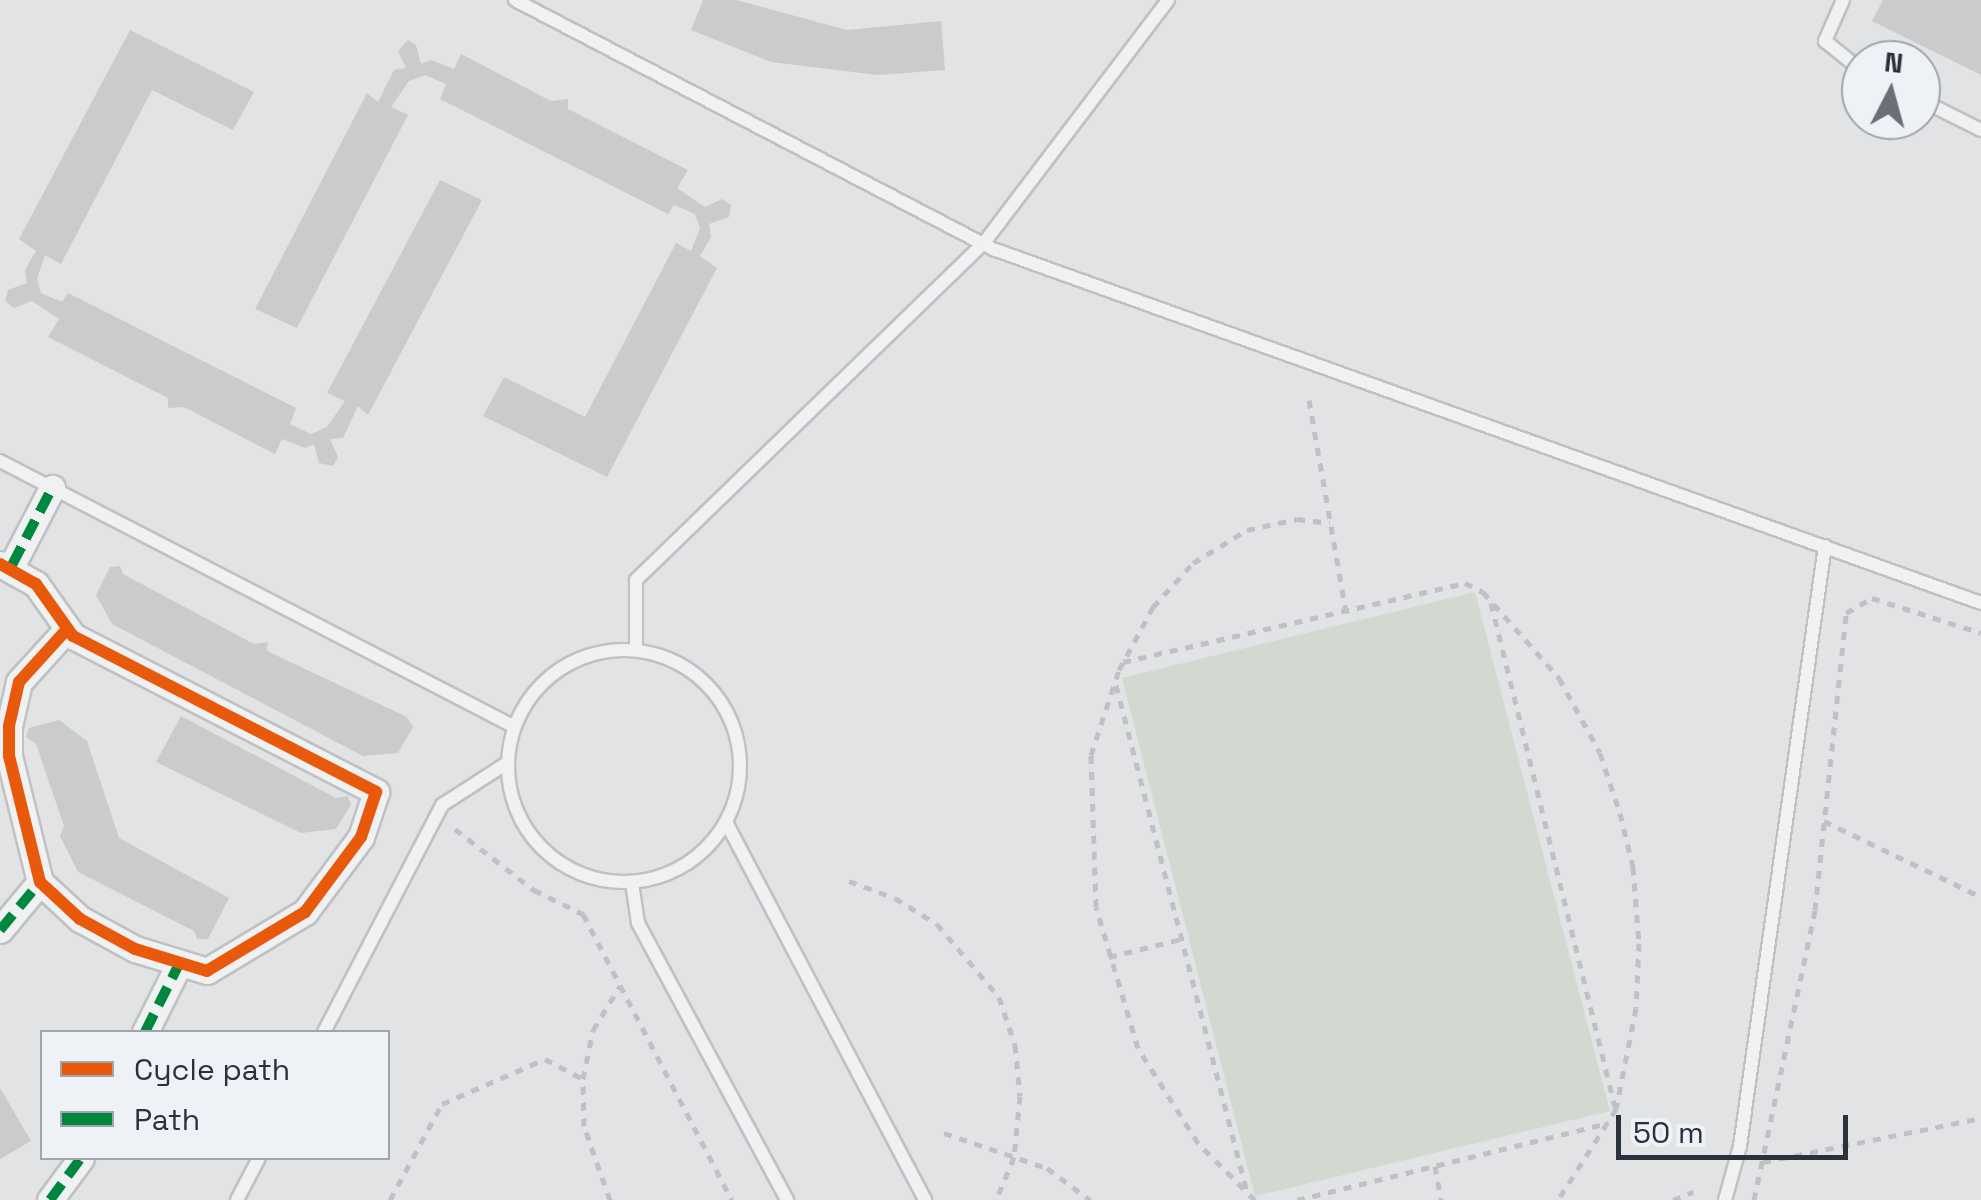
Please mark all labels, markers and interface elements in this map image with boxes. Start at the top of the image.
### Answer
north arrow [1841,40,1941,140]
text: N [1883,43,1905,81]
legend [40,1030,390,1160]
text: Cycle path [134,1050,290,1089]
scale bar [1621,1095,1854,1157]
text: Path [134,1100,200,1139]
text: 50 m [1633,1113,1704,1152]

